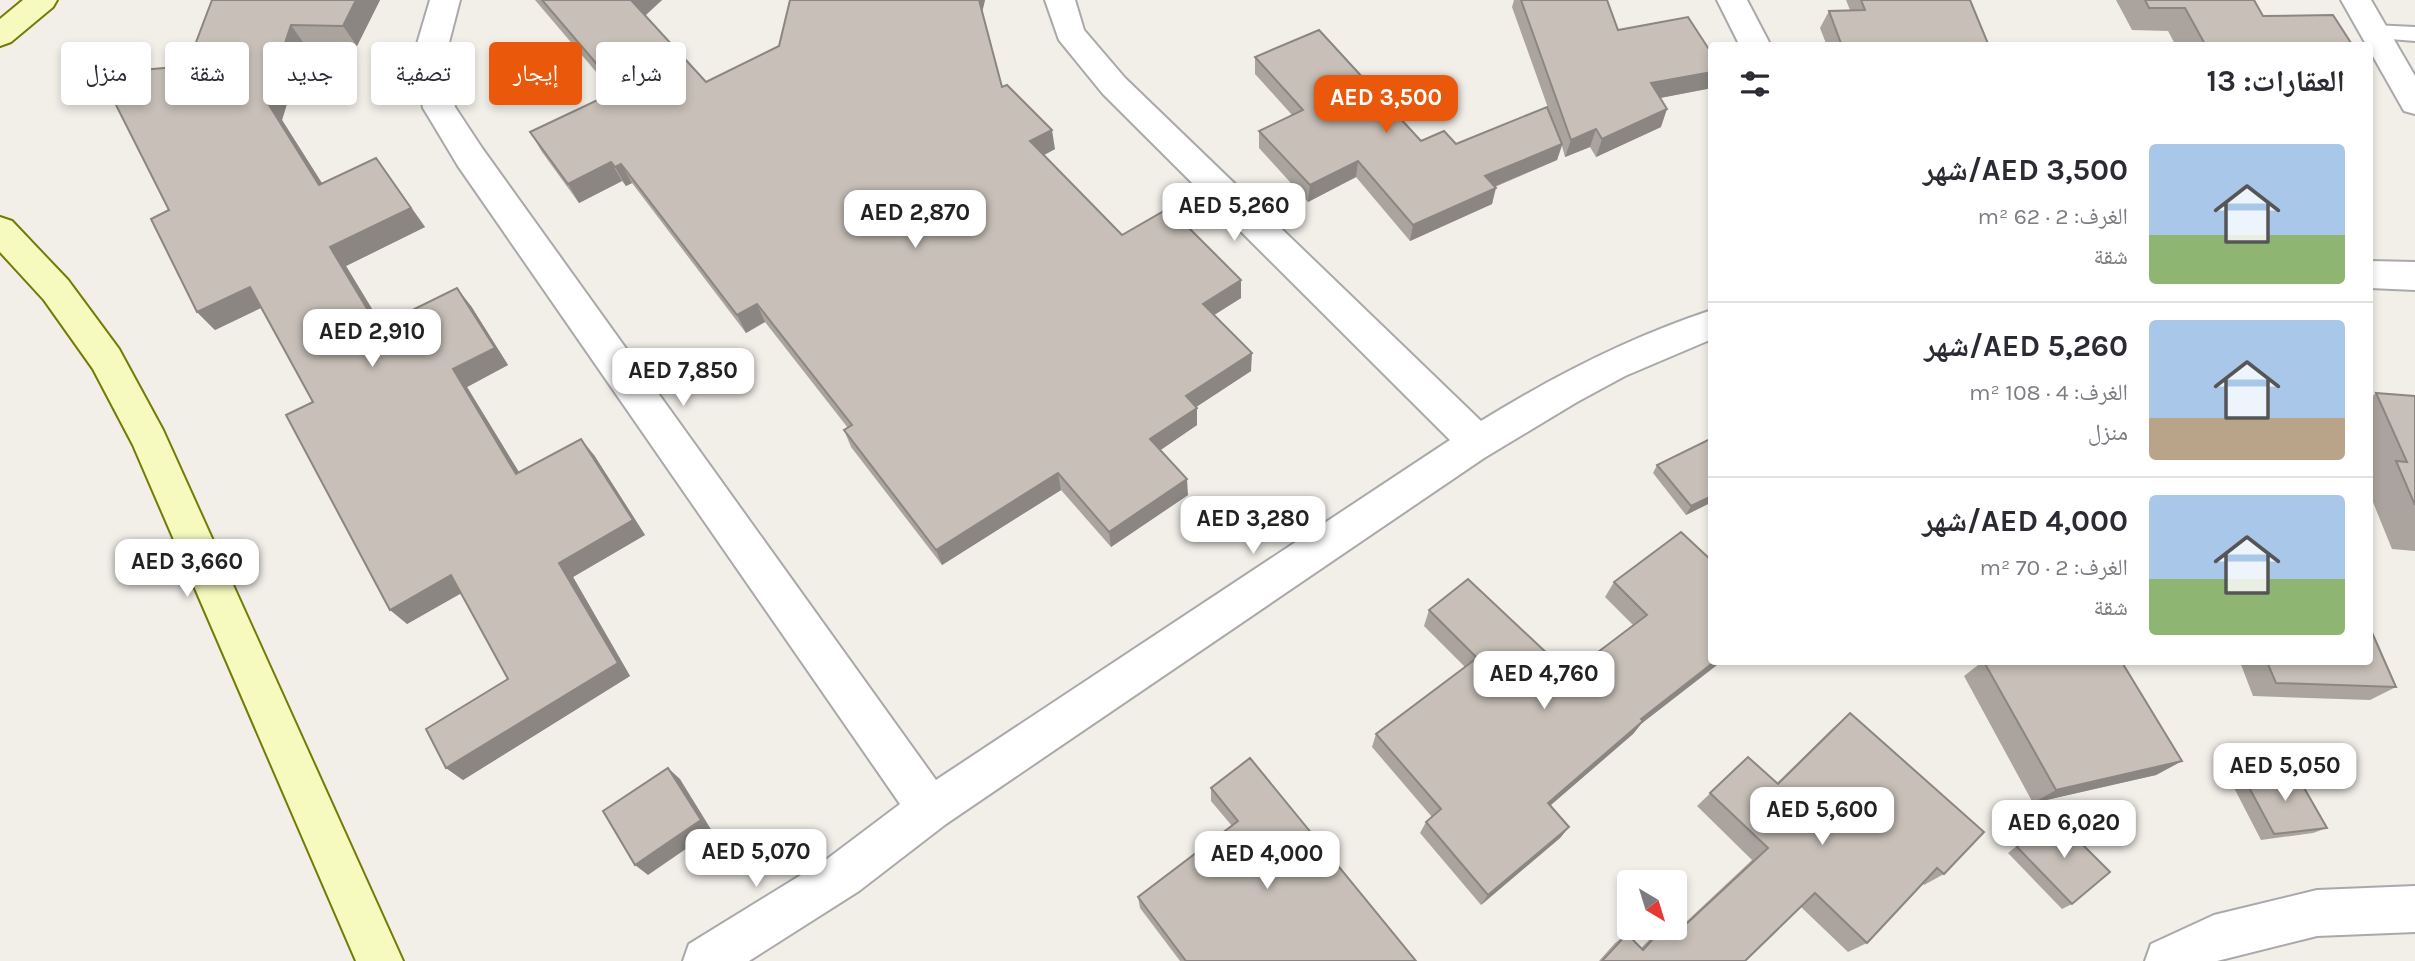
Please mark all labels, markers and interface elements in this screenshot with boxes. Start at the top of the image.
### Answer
chip: منزل [61,42,151,105]
chip: شقة [165,42,249,105]
chip: جديد [263,42,357,105]
chip: تصفية [371,42,475,105]
chip: إيجار [489,42,582,105]
chip: شراء [596,42,686,105]
text: العقارات: 13 [2206,63,2345,99]
icon: filters [1736,65,1774,103]
pin: AED 3,500 [1306,76,1466,135]
text: AED 3,500 [1330,84,1442,111]
text: AED 3,500/شهر [1923,152,2128,188]
icon: home [2205,172,2289,256]
pin: AED 5,260 [1154,184,1314,243]
pin: AED 2,870 [835,190,995,250]
text: AED 5,260 [1178,192,1290,219]
text: AED 2,870 [860,199,970,226]
text: الغرف: 2 · 62 m² [1977,203,2128,230]
text: شقة [2094,243,2128,270]
pin: AED 2,910 [292,310,452,369]
text: AED 2,910 [319,318,425,345]
text: AED 5,260/شهر [1924,328,2128,364]
pin: AED 7,850 [603,348,763,408]
icon: home [2205,348,2289,432]
text: AED 7,850 [628,357,738,384]
text: الغرف: 4 · 108 m² [1969,379,2128,406]
text: منزل [2088,419,2128,446]
pin: AED 3,280 [1173,496,1333,556]
text: AED 4,000/شهر [1922,503,2128,539]
text: AED 3,280 [1197,505,1309,532]
icon: home [2205,523,2289,607]
pin: AED 3,660 [107,540,267,599]
text: AED 3,660 [131,548,243,575]
text: الغرف: 2 · 70 m² [1980,554,2128,581]
text: شقة [2094,594,2128,621]
pin: AED 4,760 [1464,652,1624,711]
text: AED 4,760 [1490,660,1598,687]
pin: AED 5,050 [2205,744,2365,803]
text: AED 5,050 [2229,752,2341,779]
pin: AED 5,600 [1742,788,1902,847]
text: AED 5,600 [1766,796,1878,823]
pin: AED 6,020 [1984,800,2144,860]
text: AED 6,020 [2008,809,2120,836]
pin: AED 5,070 [676,830,836,889]
pin: AED 4,000 [1187,832,1347,891]
text: AED 5,070 [701,838,811,865]
text: AED 4,000 [1211,840,1323,867]
north arrow [1617,870,1687,940]
map controls [1617,870,1687,940]

